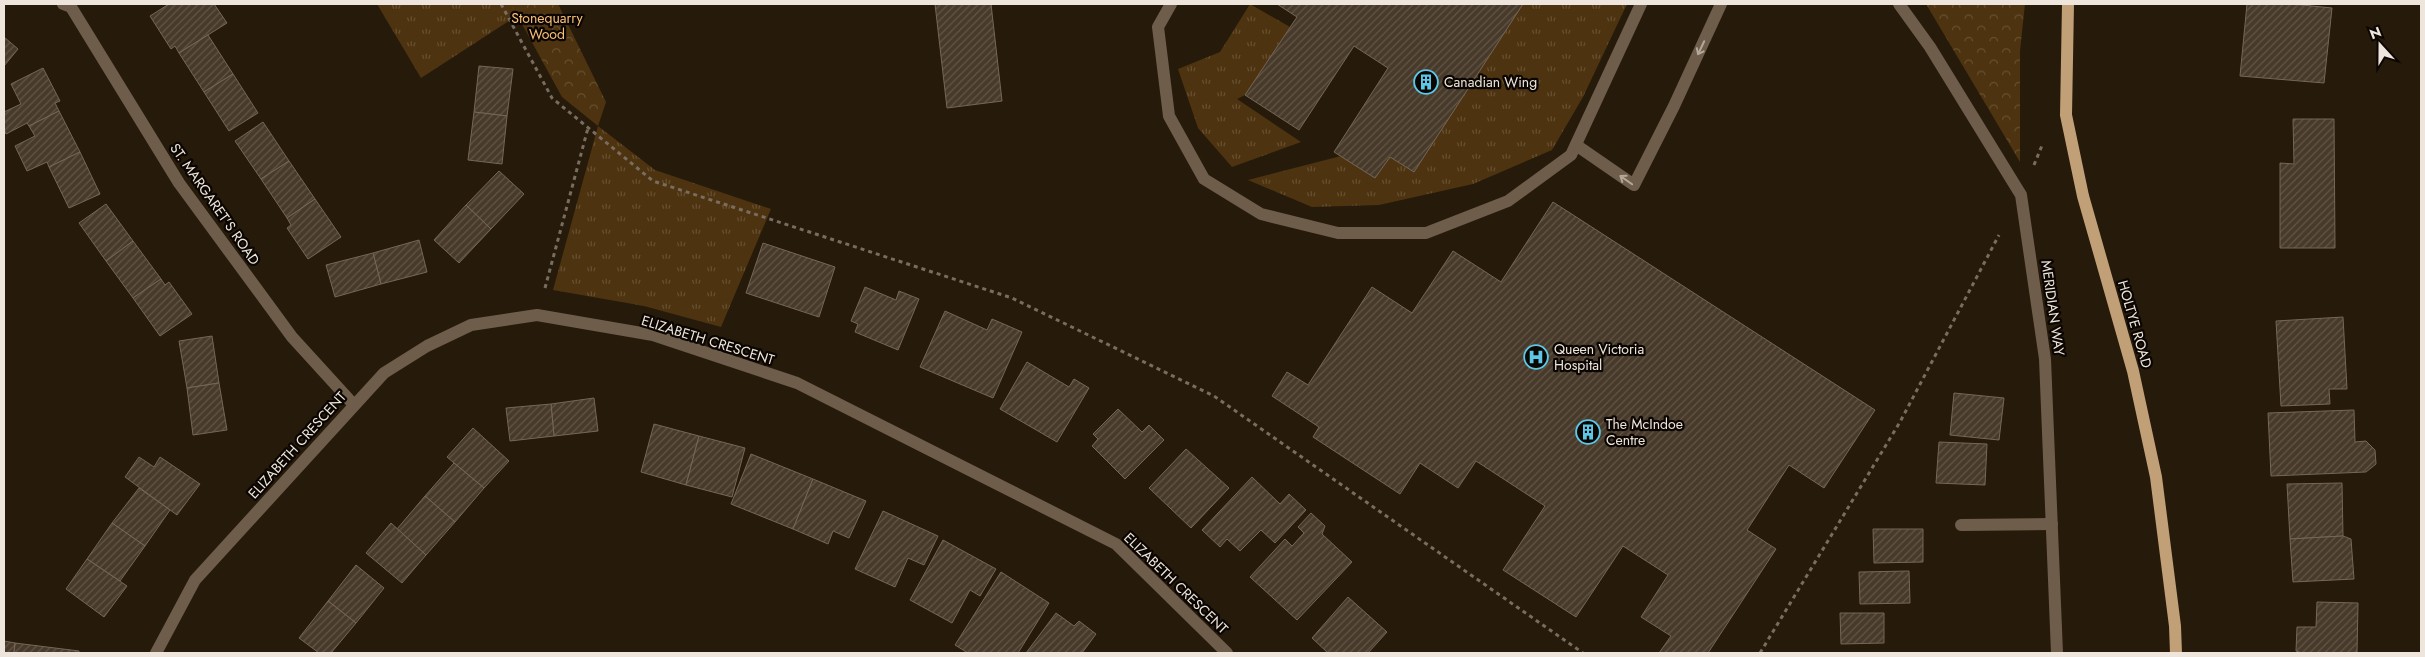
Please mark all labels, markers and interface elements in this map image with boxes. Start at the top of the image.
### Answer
park label: Stonequarry Wood [511,8,584,44]
north arrow [2355,20,2405,70]
text: N [2367,22,2384,44]
one-way arrow [1696,40,1705,55]
building icon: Canadian Wing [1413,69,1439,95]
place label: Canadian Wing [1444,72,1537,92]
street label: ST. MARGARET'S ROAD [165,139,265,269]
one-way arrow [1619,175,1633,185]
street label: MERIDIAN WAY [2036,259,2070,357]
street label: HOLTYE ROAD [2113,278,2157,370]
street label: ELIZABETH CRESCENT [639,310,777,370]
place label: Queen Victoria Hospital [1554,339,1644,375]
hospital icon: Queen Victoria Hospital [1523,344,1549,370]
street label: ELIZABETH CRESCENT [243,387,351,503]
place label: The McIndoe Centre [1606,414,1683,450]
building icon: The McIndoe Centre [1575,419,1601,445]
street label: ELIZABETH CRESCENT [1119,528,1233,638]

